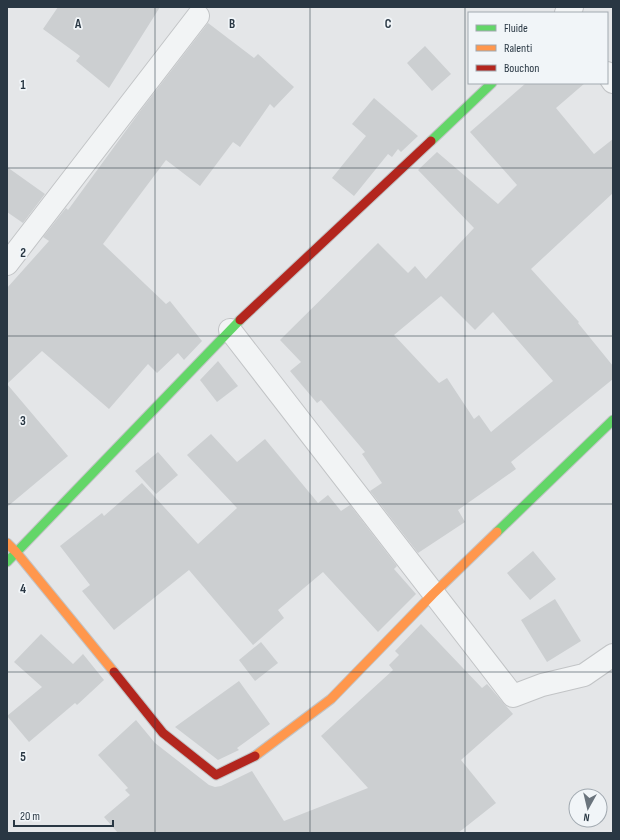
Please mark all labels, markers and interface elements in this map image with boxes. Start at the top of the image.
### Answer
legend [468,12,608,84]
text: A [74,16,82,32]
text: B [229,16,235,32]
text: C [385,16,392,32]
text: Fluide [504,21,528,36]
text: Ralenti [504,41,532,56]
text: Bouchon [504,61,539,76]
text: 1 [20,77,26,93]
text: 2 [20,245,26,261]
text: 3 [20,413,26,429]
text: 4 [20,581,26,597]
text: 5 [20,749,26,765]
north arrow [568,788,608,828]
scale bar [14,802,113,828]
text: 20 m [20,809,40,824]
text: N [583,811,590,824]

